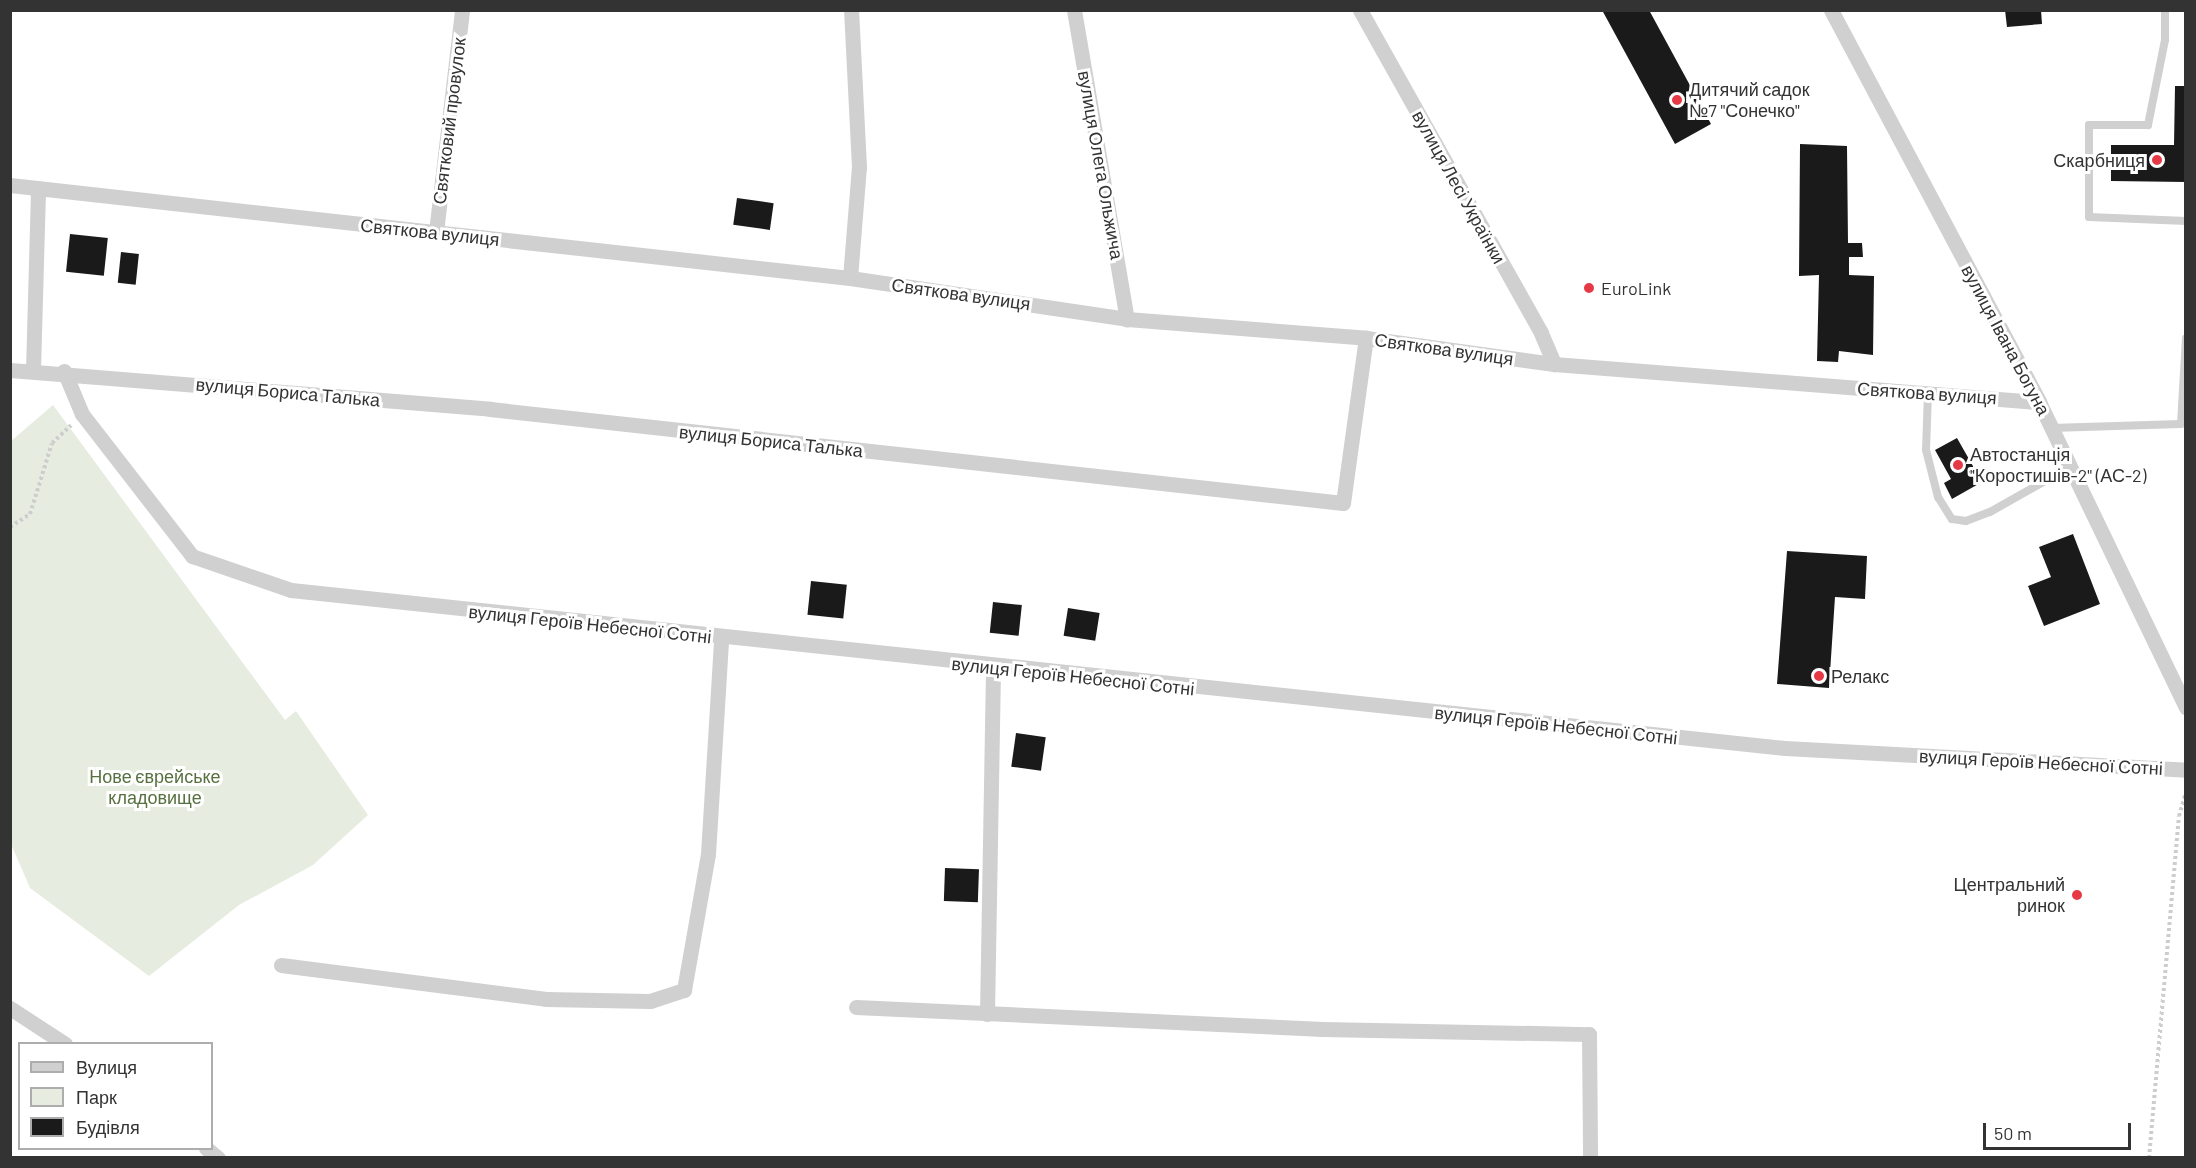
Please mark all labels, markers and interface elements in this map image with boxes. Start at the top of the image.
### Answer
street label: Святковий провулок [428,36,470,206]
street label: вулиця Олега Ольжича [1074,69,1128,261]
place label: Дитячий садок №7 "Сонечко" [1689,79,1810,122]
marker: Дитячий садок №7 "Сонечко" [1670,93,1684,107]
street label: вулиця Лесі Українки [1408,107,1510,267]
place label: Скарбниця [2053,149,2145,171]
marker: Скарбниця [2150,153,2164,167]
street label: Святкова вулиця [359,214,501,250]
street label: вулиця Івана Богуна [1957,261,2055,419]
street label: Святкова вулиця [890,274,1032,314]
place label: EuroLink [1601,277,1671,299]
marker: EuroLink [1582,281,1596,295]
street label: Святкова вулиця [1373,329,1515,369]
street label: вулиця Бориса Талька [195,373,381,411]
street label: Святкова вулиця [1857,377,1997,409]
street label: вулиця Бориса Талька [678,421,864,461]
place label: Автостанція "Коростишів-2" (АС-2) [1970,444,2146,486]
marker: Автостанція "Коростишів-2" (АС-2) [1951,458,1965,472]
street label: вулиця Героїв Небесної Сотні [468,601,712,647]
street label: вулиця Героїв Небесної Сотні [951,653,1195,699]
place label: Релакс [1831,665,1889,687]
marker: Релакс [1812,669,1826,683]
street label: вулиця Героїв Небесної Сотні [1434,702,1678,748]
street label: вулиця Героїв Небесної Сотні [1919,745,2163,779]
park label: Нове єврейське кладовище [89,766,221,808]
place label: Центральний ринок [1954,874,2065,916]
marker: Центральний ринок [2070,888,2084,902]
legend [18,1042,213,1150]
text: Вулиця [76,1056,137,1078]
text: Парк [76,1086,117,1108]
scale bar [1986,1111,2134,1149]
text: Будівля [76,1116,140,1138]
text: 50 m [1994,1122,2032,1144]

